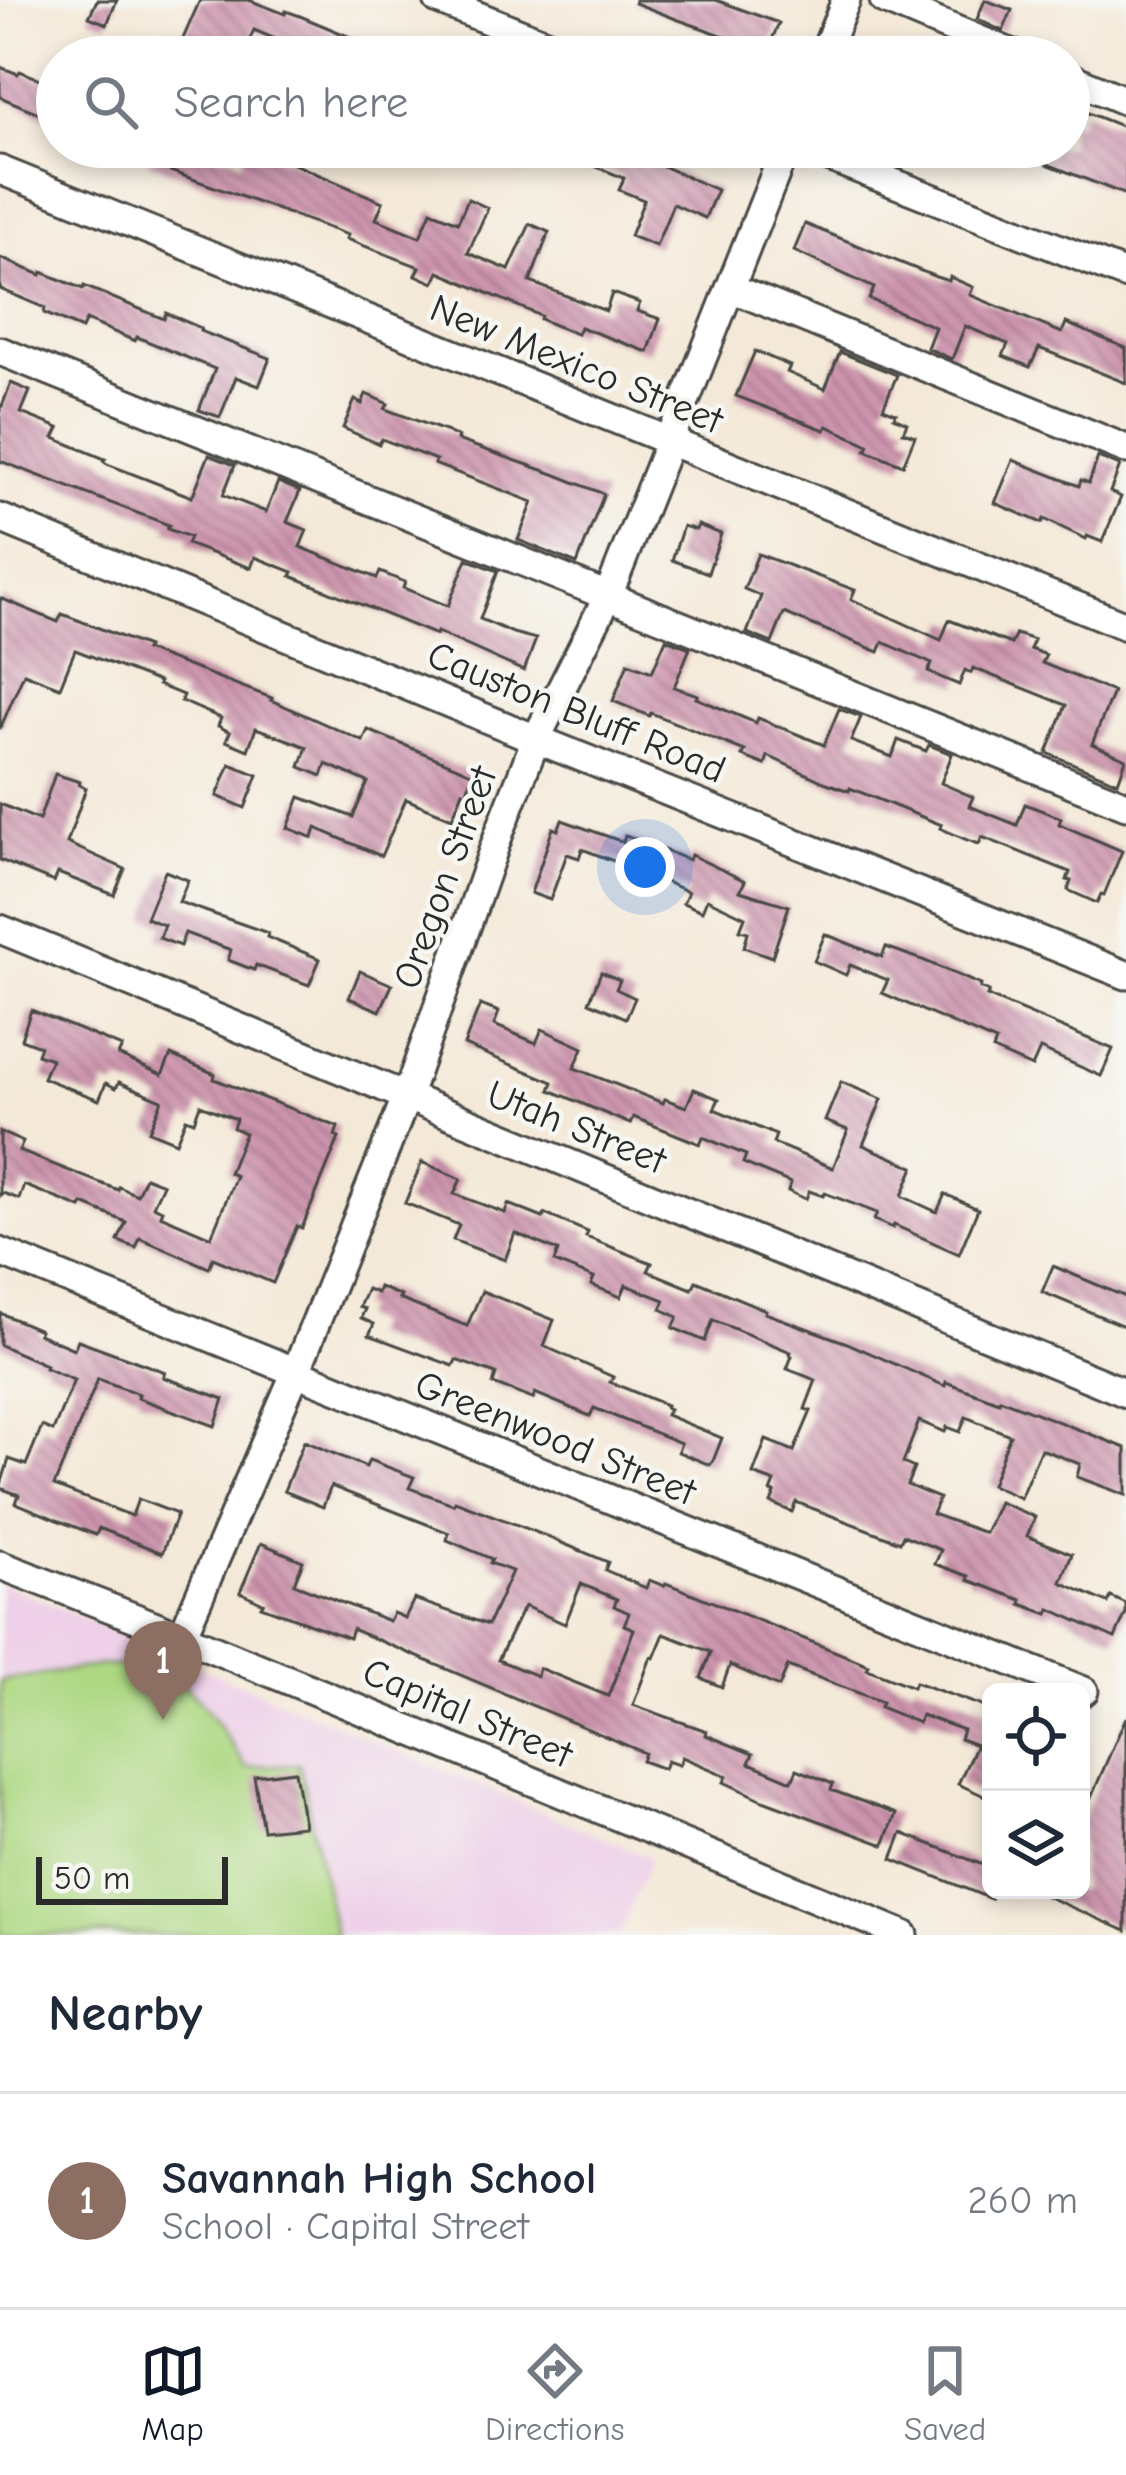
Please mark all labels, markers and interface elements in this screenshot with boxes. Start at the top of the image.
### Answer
search box [36,36,1090,168]
icon: search [78,69,144,135]
text: Search here [174,76,408,128]
street label: New Mexico Street [424,285,731,444]
street label: Causton Bluff Road [421,632,732,793]
street label: Oregon Street [384,759,507,995]
your location [615,837,675,897]
street label: Utah Street [481,1071,674,1184]
street label: Greenwood Street [409,1362,704,1516]
pin: 1 [124,1621,202,1720]
street label: Capital Street [356,1649,581,1778]
map controls [982,1683,1090,1899]
button: locate [982,1683,1090,1791]
button: layers [982,1791,1090,1899]
scale bar [36,1851,228,1904]
text: 50 m [54,1859,130,1897]
text: Nearby [48,1984,202,2043]
text: Savannah High School [162,2152,596,2204]
text: 1 [79,2178,95,2223]
text: 260 m [967,2178,1078,2223]
text: School · Capital Street [162,2204,529,2249]
tab: Map [140,2338,206,2448]
tab: Directions [485,2338,625,2448]
tab: Saved [904,2338,986,2448]

